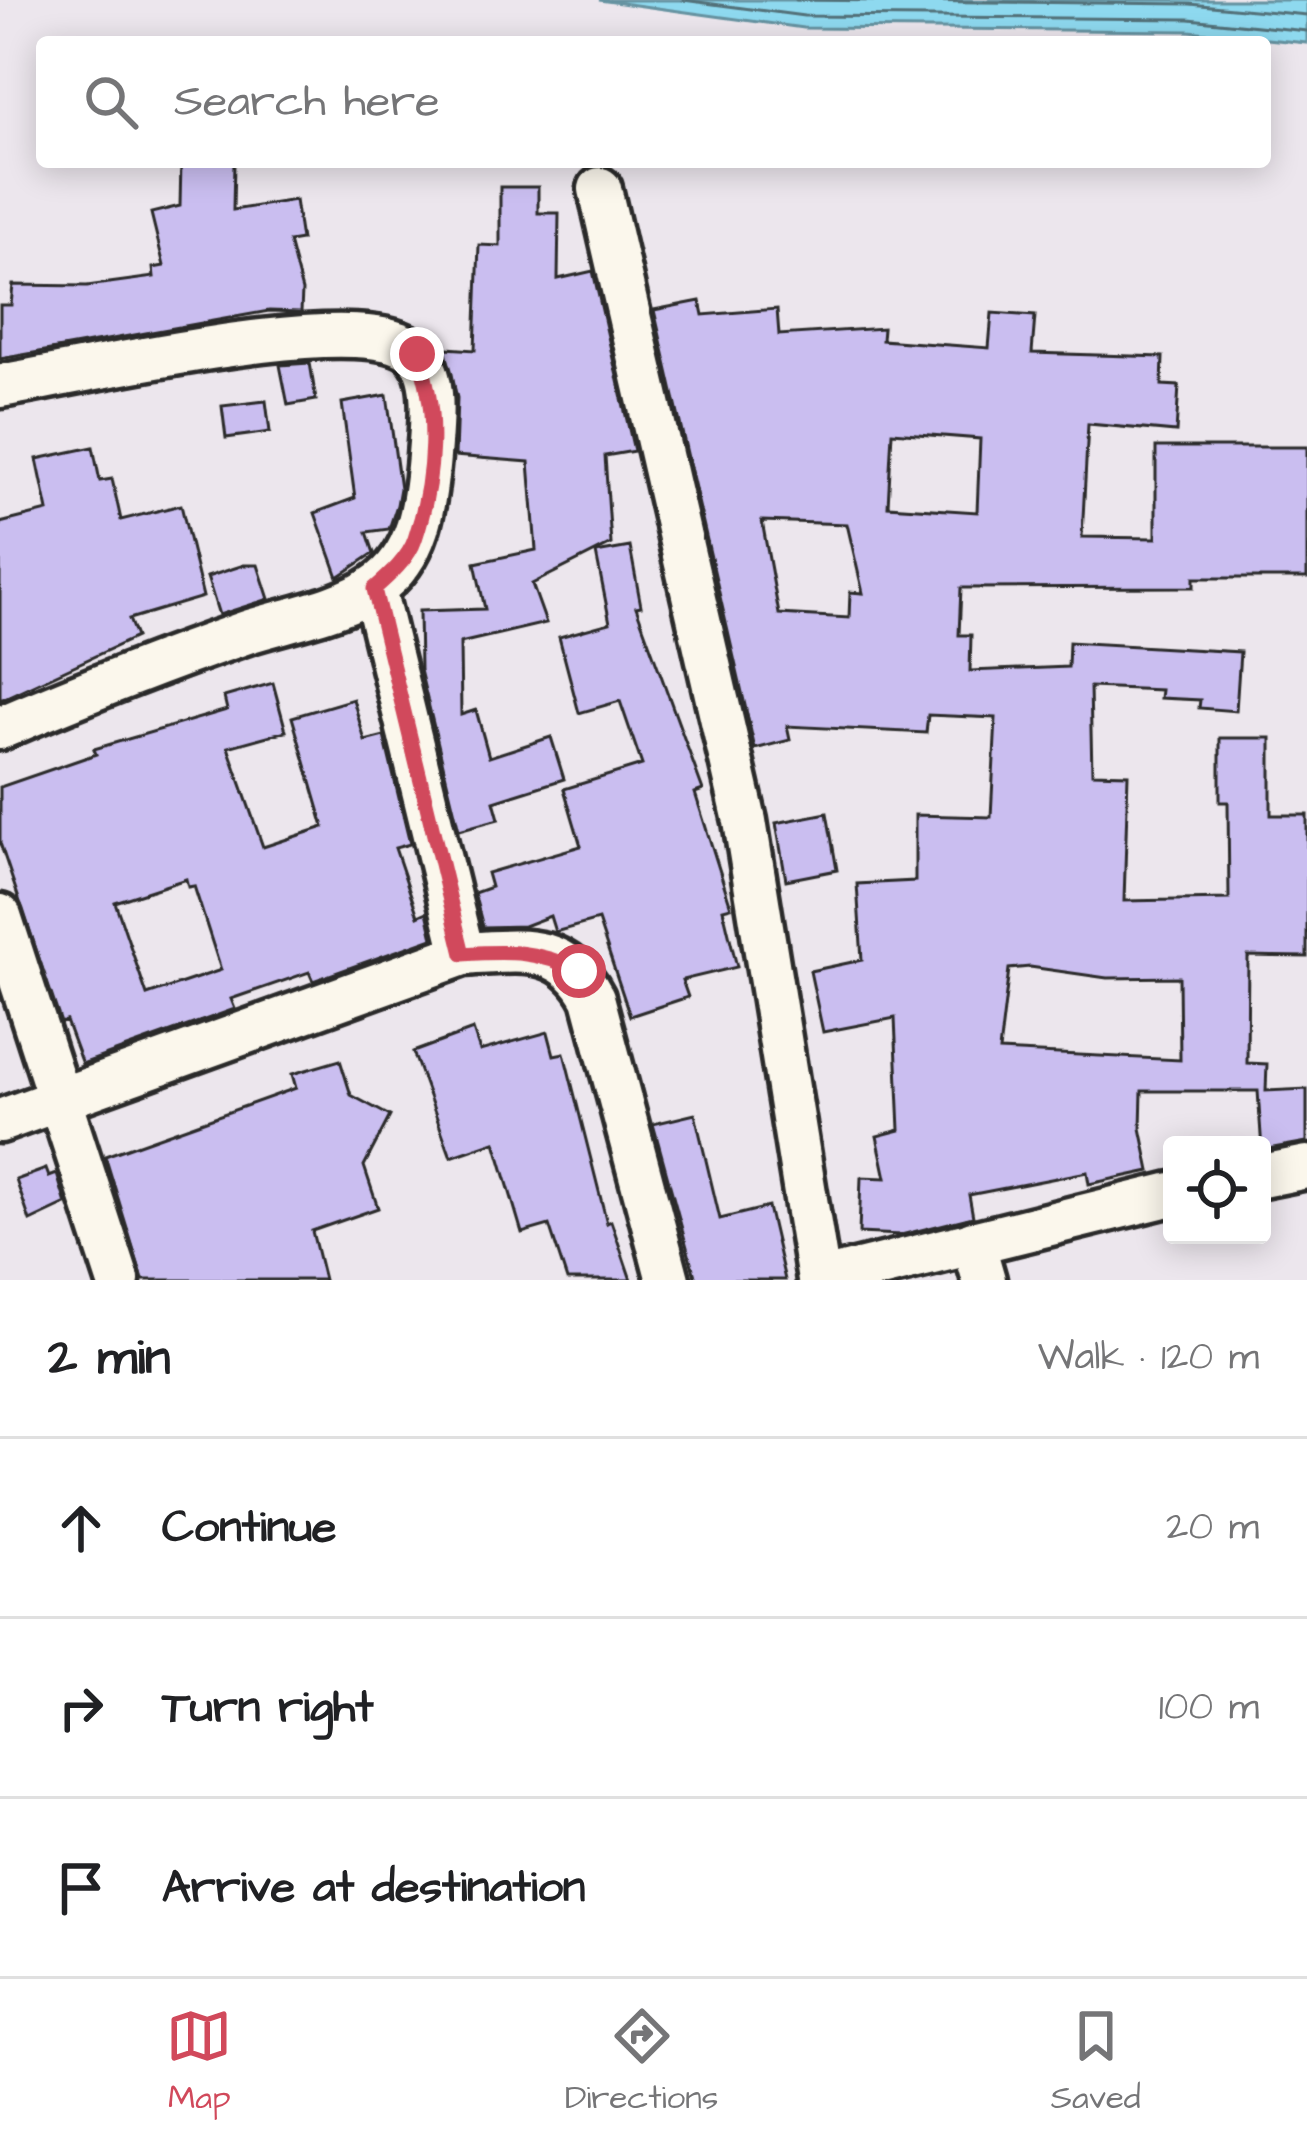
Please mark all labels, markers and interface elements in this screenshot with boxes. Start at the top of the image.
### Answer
search box [36,36,1271,168]
icon: search [78,69,144,135]
text: Search here [174,71,440,133]
route end [390,327,444,381]
route start [552,944,606,998]
map controls [1163,1136,1271,1244]
button: locate [1163,1136,1271,1244]
text: 2 min [48,1323,171,1394]
text: Walk · 120 m [1038,1331,1259,1385]
icon: ahead [48,1495,114,1561]
text: Continue [162,1497,336,1559]
text: 20 m [1166,1501,1259,1555]
icon: right [48,1675,114,1741]
text: Turn right [162,1677,374,1739]
text: 100 m [1159,1681,1259,1735]
icon: arrive [48,1855,114,1921]
text: Arrive at destination [162,1857,585,1919]
tab: Map [166,2003,232,2121]
tab: Directions [565,2003,718,2121]
tab: Saved [1051,2003,1141,2121]

